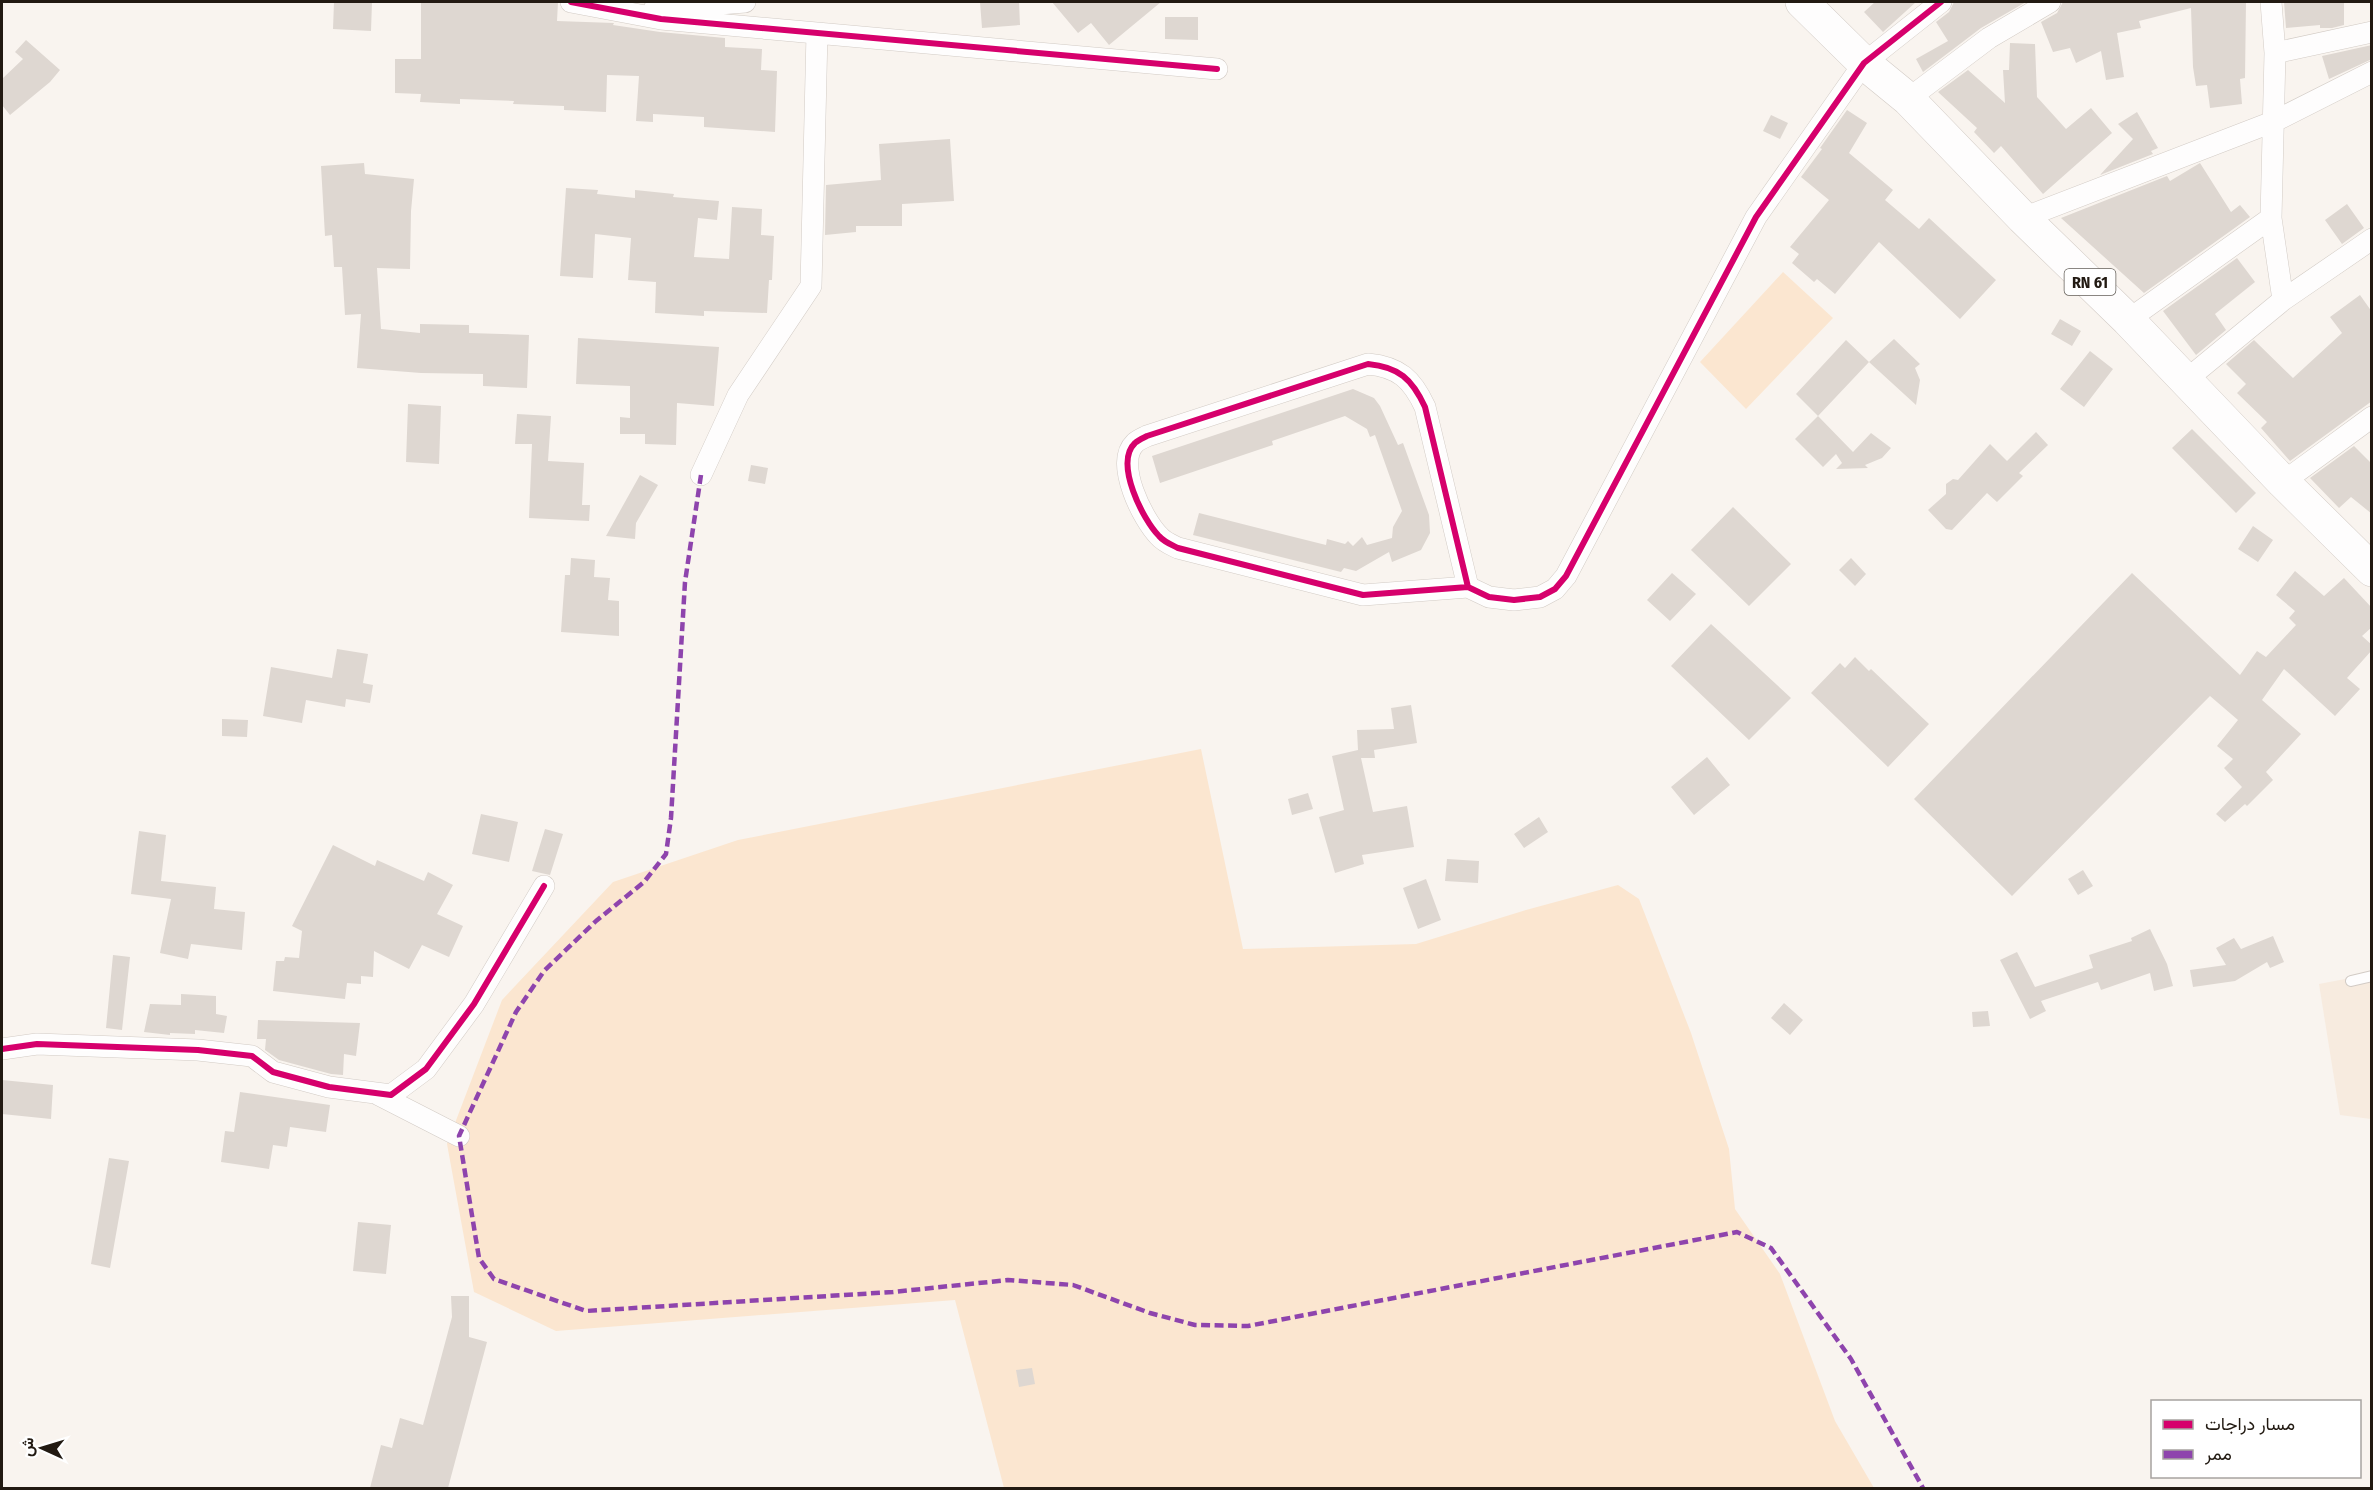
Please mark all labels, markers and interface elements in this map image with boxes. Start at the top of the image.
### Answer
road number: RN 61 [2064,269,2116,295]
legend [2151,1400,2361,1478]
text: مسار دراجات [2205,1413,2295,1435]
north arrow [12,1418,72,1478]
text: ش [17,1437,38,1457]
text: ممر [2204,1443,2232,1465]

